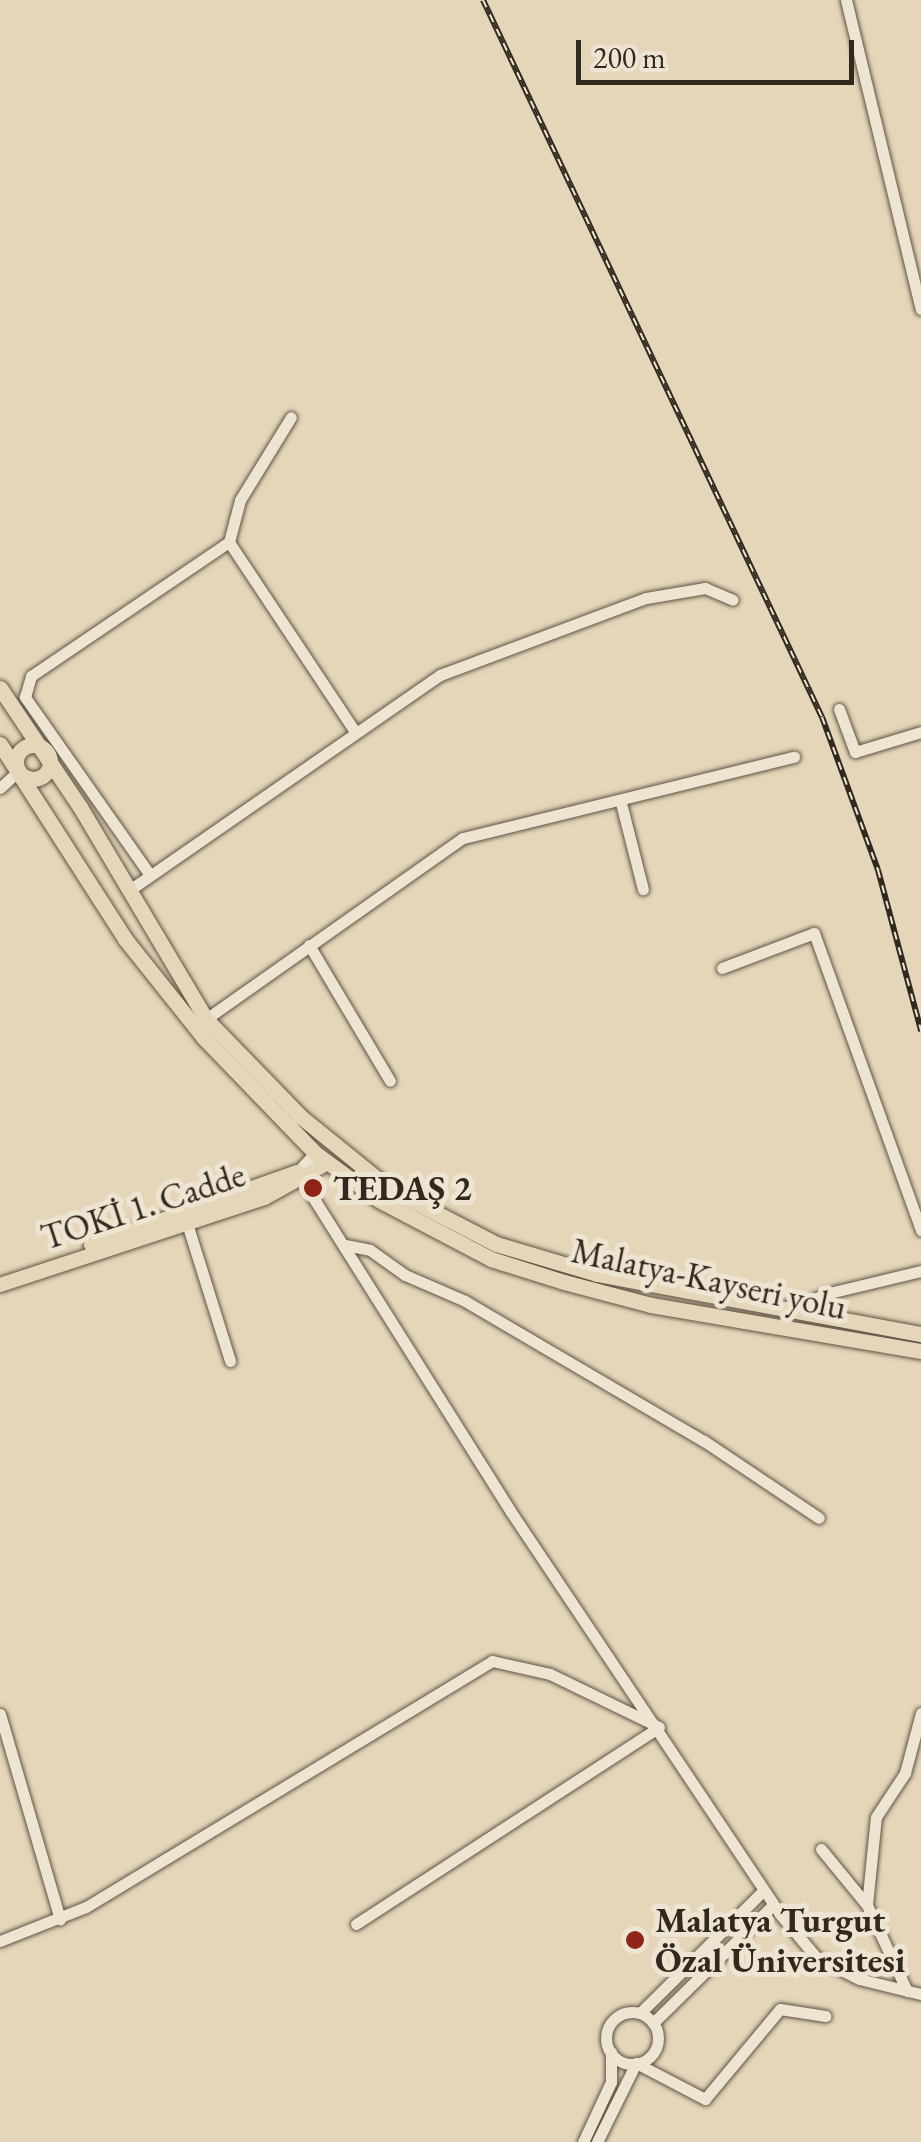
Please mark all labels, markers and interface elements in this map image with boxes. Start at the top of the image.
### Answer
scale bar [581,20,858,82]
text: 200 m [593,38,666,77]
street label: TOKİ 1. Cadde [36,1153,250,1259]
place label: TEDAŞ 2 [333,1167,472,1209]
marker: TEDAŞ 2 [302,1177,324,1199]
street label: Malatya-Kayseri yolu [568,1229,850,1329]
place label: Malatya Turgut Özal Üniversitesi [655,1899,905,1981]
marker: Malatya Turgut Özal Üniversitesi [624,1929,646,1951]

